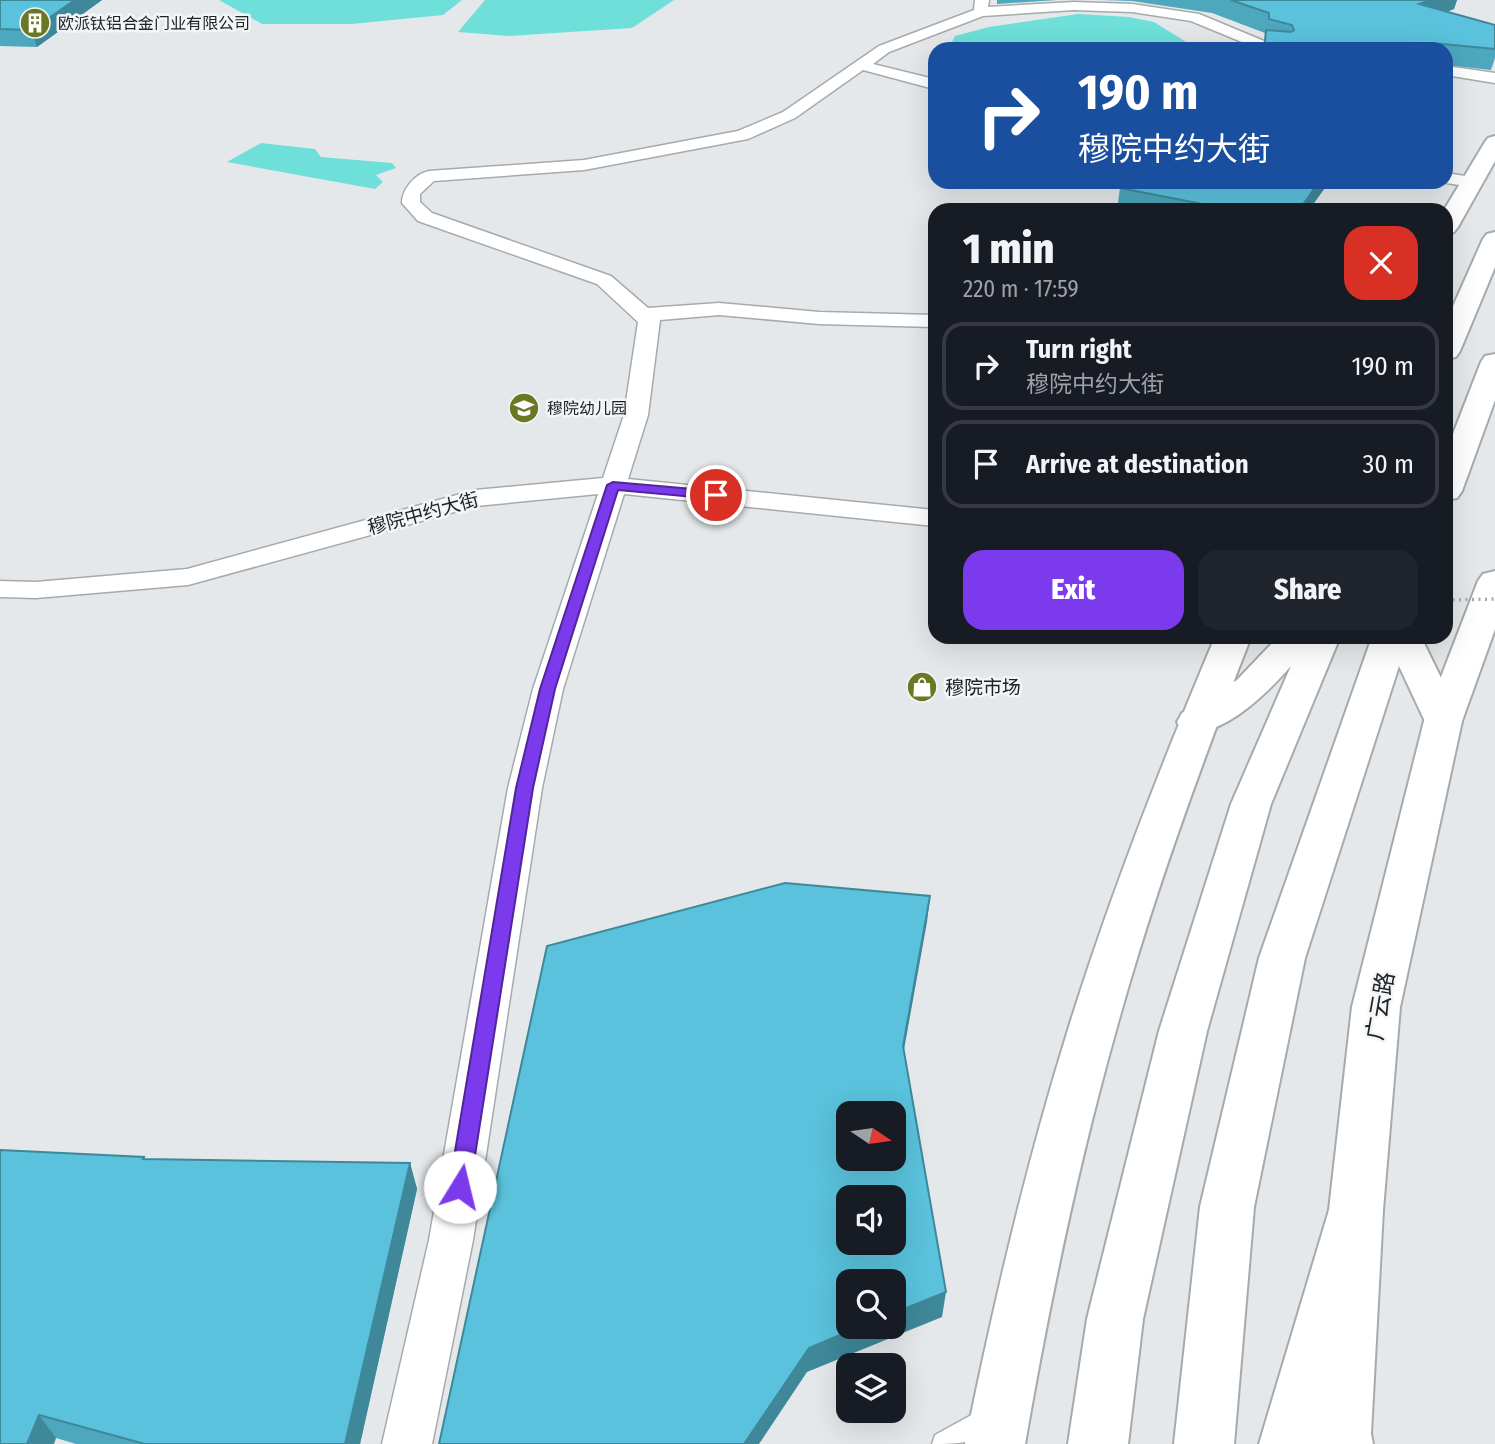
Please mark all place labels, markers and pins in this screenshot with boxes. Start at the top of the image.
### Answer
building icon: 欧派钛铝合金门业有限公司 [18,6,52,40]
place label: 欧派钛铝合金门业有限公司 [58,14,250,33]
school or university icon: 穆院幼儿园 [507,391,541,425]
place label: 穆院幼儿园 [547,399,627,418]
pin [686,465,746,525]
shop icon: 穆院市场 [905,670,939,704]
place label: 穆院市场 [945,676,1021,699]

